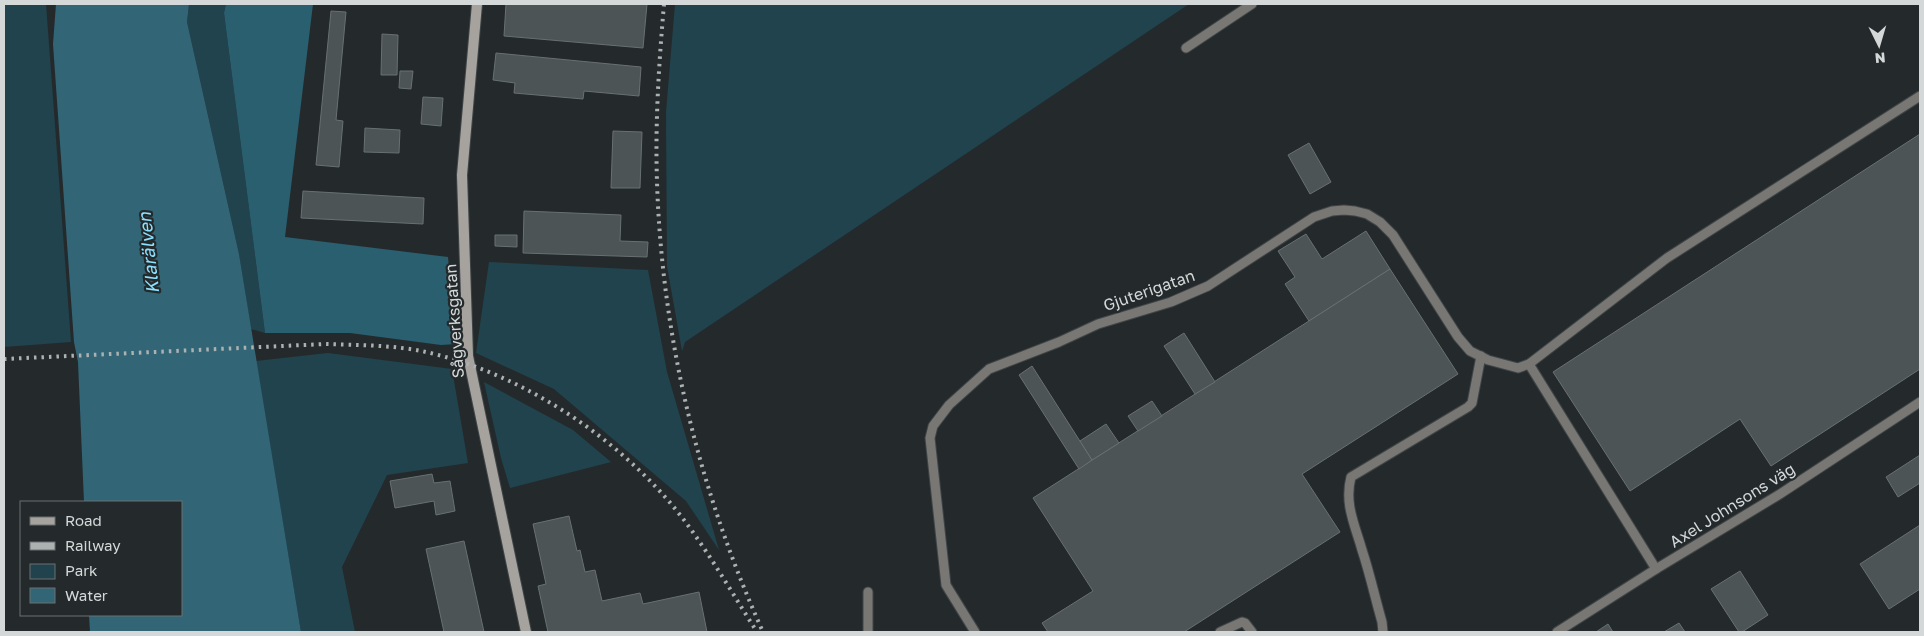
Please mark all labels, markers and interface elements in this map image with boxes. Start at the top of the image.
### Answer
north arrow [1854,20,1904,70]
text: N [1874,50,1886,67]
water label: Klarälven [133,210,163,295]
street label: Sågverksgatan [440,263,468,379]
street label: Gjuterigatan [1101,265,1197,315]
street label: Axel Johnsons väg [1666,458,1798,552]
legend [20,501,182,616]
text: Road [65,511,102,529]
text: Railway [65,536,121,554]
text: Park [65,561,98,579]
text: Water [65,586,108,604]

